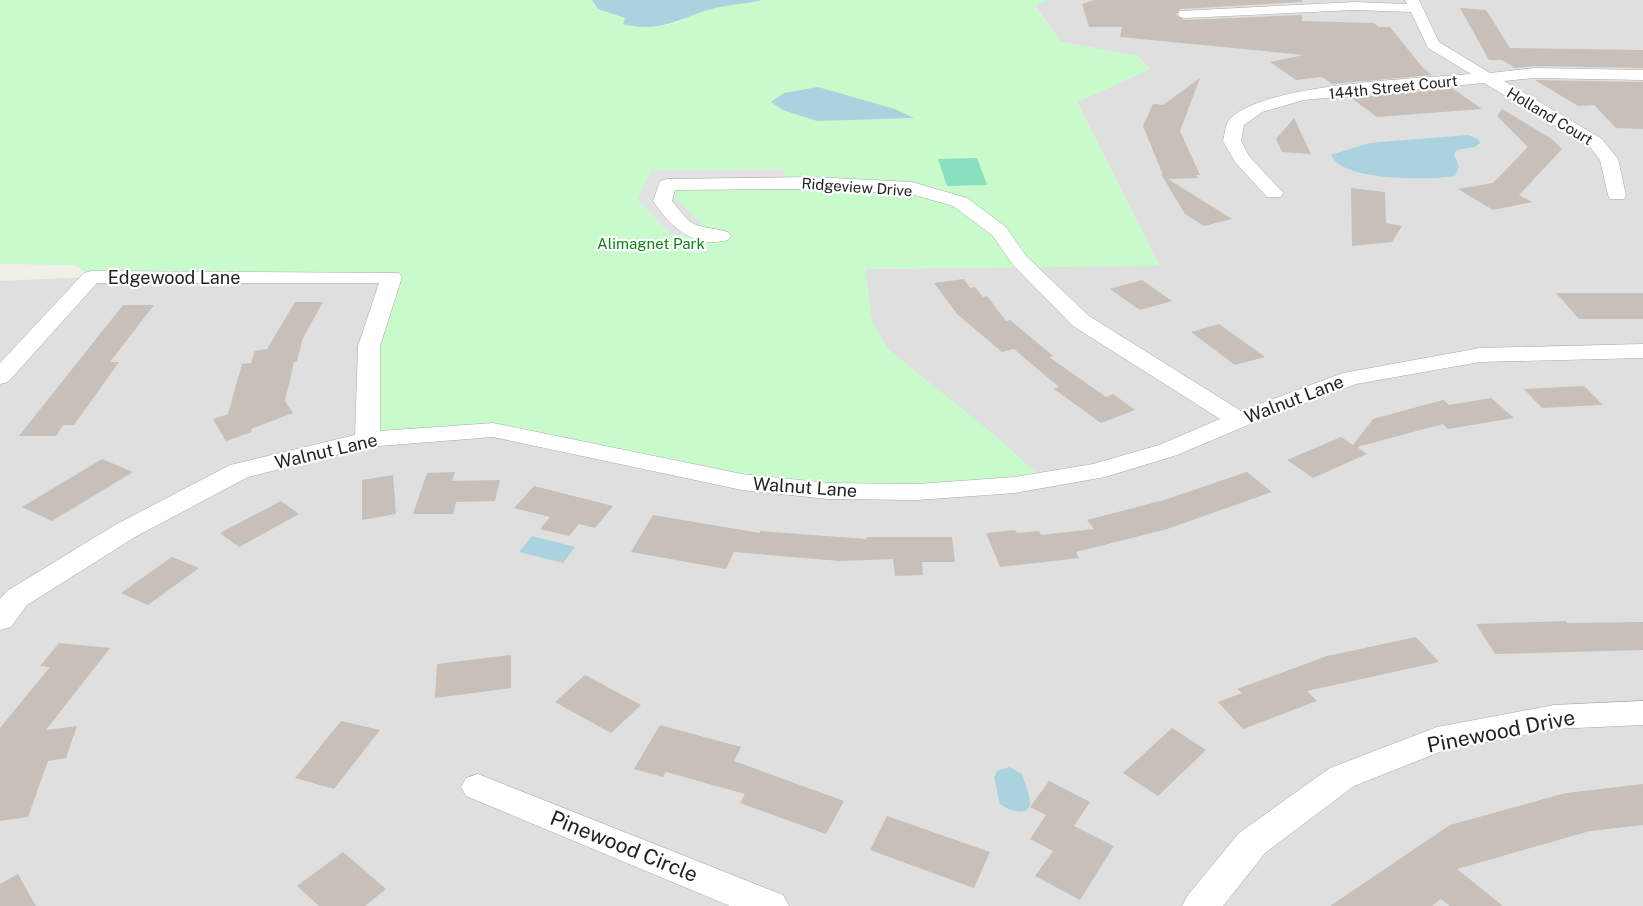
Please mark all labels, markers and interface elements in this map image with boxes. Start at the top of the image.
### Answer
street label: 144th Street Court [1328,72,1458,102]
street label: Holland Court [1504,84,1596,148]
street label: Ridgeview Drive [801,175,913,199]
park label: Alimagnet Park [597,235,705,252]
street label: Edgewood Lane [108,267,240,288]
street label: Walnut Lane [1241,370,1347,428]
street label: Walnut Lane [273,429,379,473]
street label: Walnut Lane [752,473,858,501]
street label: Pinewood Drive [1425,704,1577,758]
street label: Pinewood Circle [547,805,701,887]

